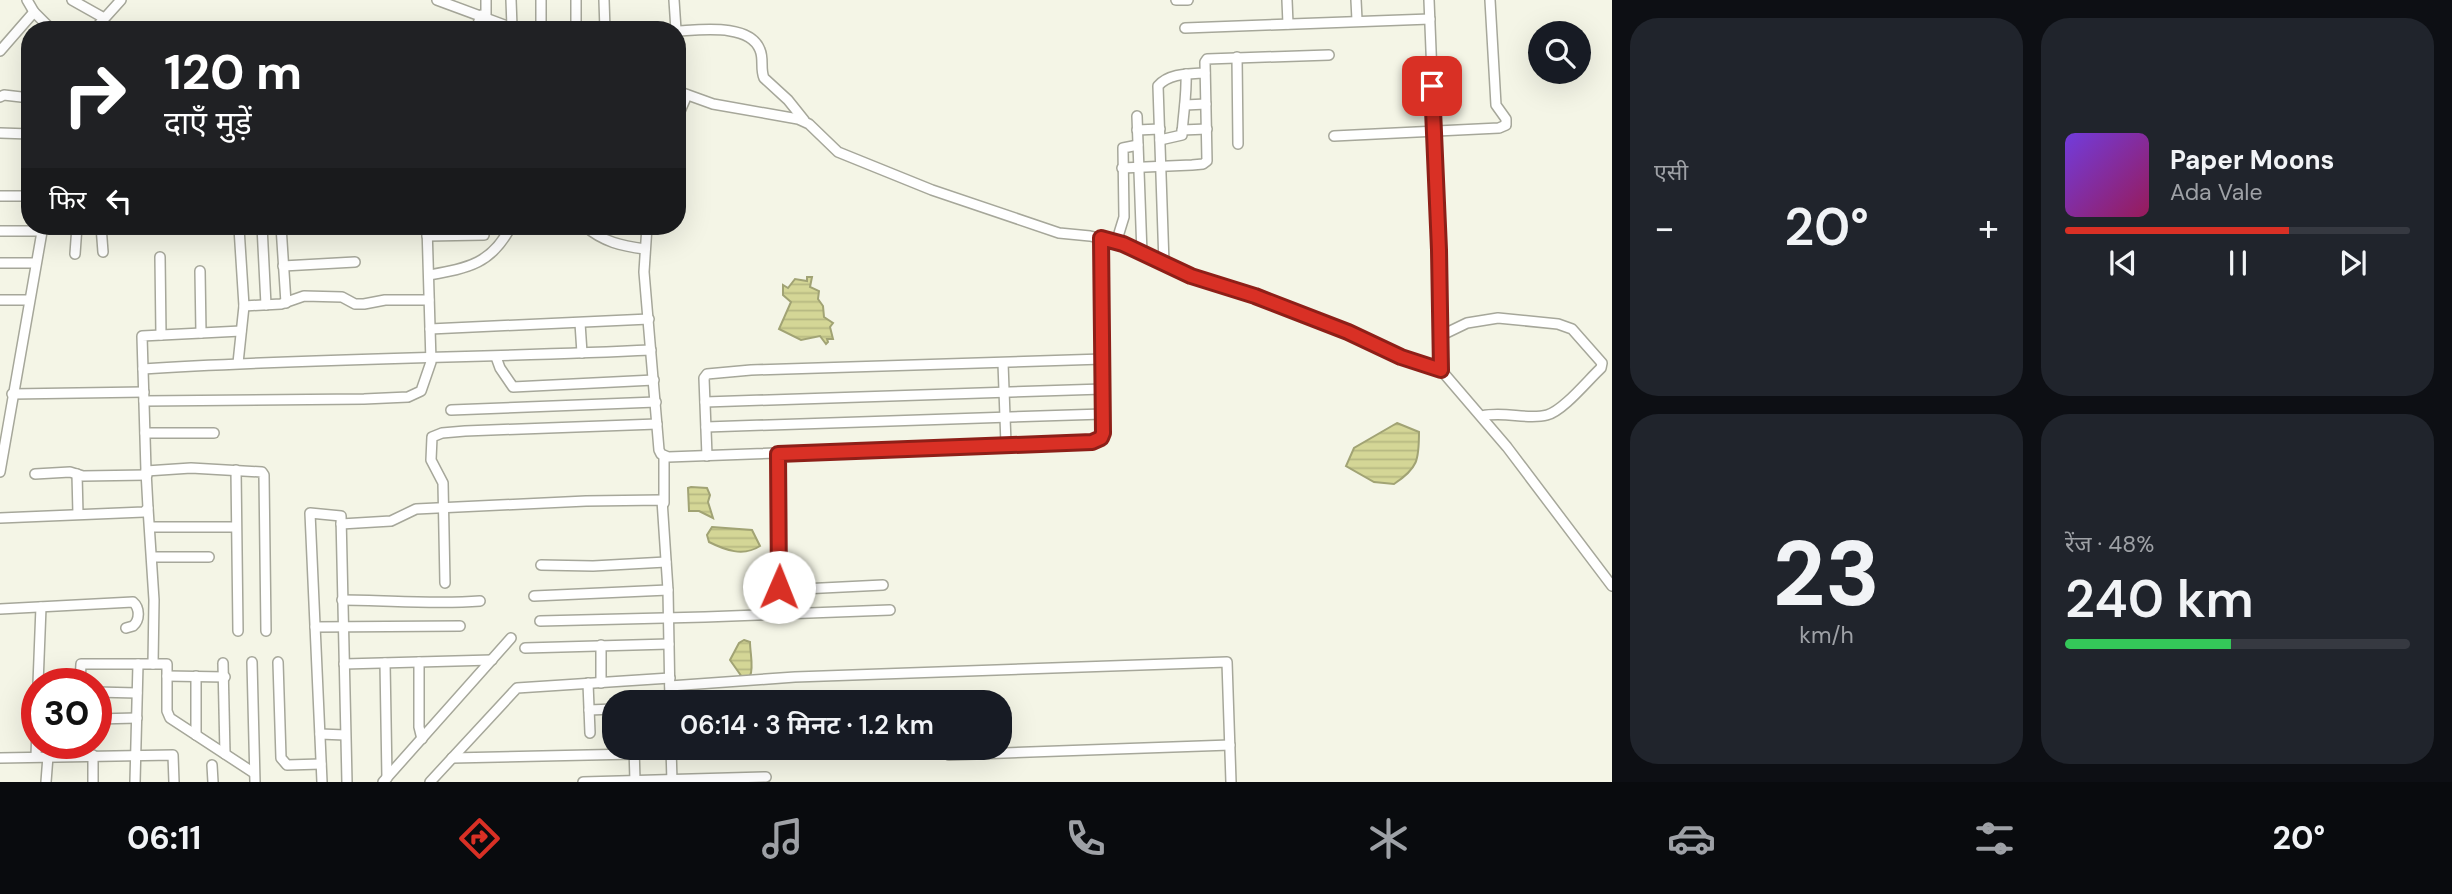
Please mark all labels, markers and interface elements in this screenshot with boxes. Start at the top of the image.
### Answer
map controls [1528,21,1591,84]
button: search [1528,21,1591,84]
text: 120 m [164,40,302,104]
icon: right [49,49,140,140]
pin [1402,56,1462,116]
icon: arrive [1413,67,1451,105]
text: दाएँ मुड़ें [164,102,252,144]
text: Paper Moons [2170,143,2334,177]
text: एसी [1654,157,1688,187]
text: Ada Vale [2170,177,2263,207]
icon: left [100,182,138,220]
text: फिर [49,183,86,217]
text: 20° [1784,193,1869,261]
text: − [1654,203,1675,253]
text: + [1978,203,1999,253]
icon: previous [2104,244,2142,282]
icon: pause [2219,244,2257,282]
icon: next [2334,244,2372,282]
text: 23 [1773,515,1880,633]
text: रेंज · 48% [2065,529,2154,559]
position arrow [742,550,816,624]
text: 240 km [2065,565,2254,633]
text: km/h [1799,620,1854,650]
speed limit sign: 30 [21,668,112,759]
text: 06:14 · 3 मिनट · 1.2 km [680,708,934,742]
icon: directions [455,814,504,863]
icon: music [758,814,807,863]
icon: phone [1061,814,1110,863]
icon: climate [1364,814,1413,863]
icon: car [1667,814,1716,863]
icon: filters [1970,814,2019,863]
text: 06:11 [127,817,201,859]
text: 20° [2273,817,2325,859]

